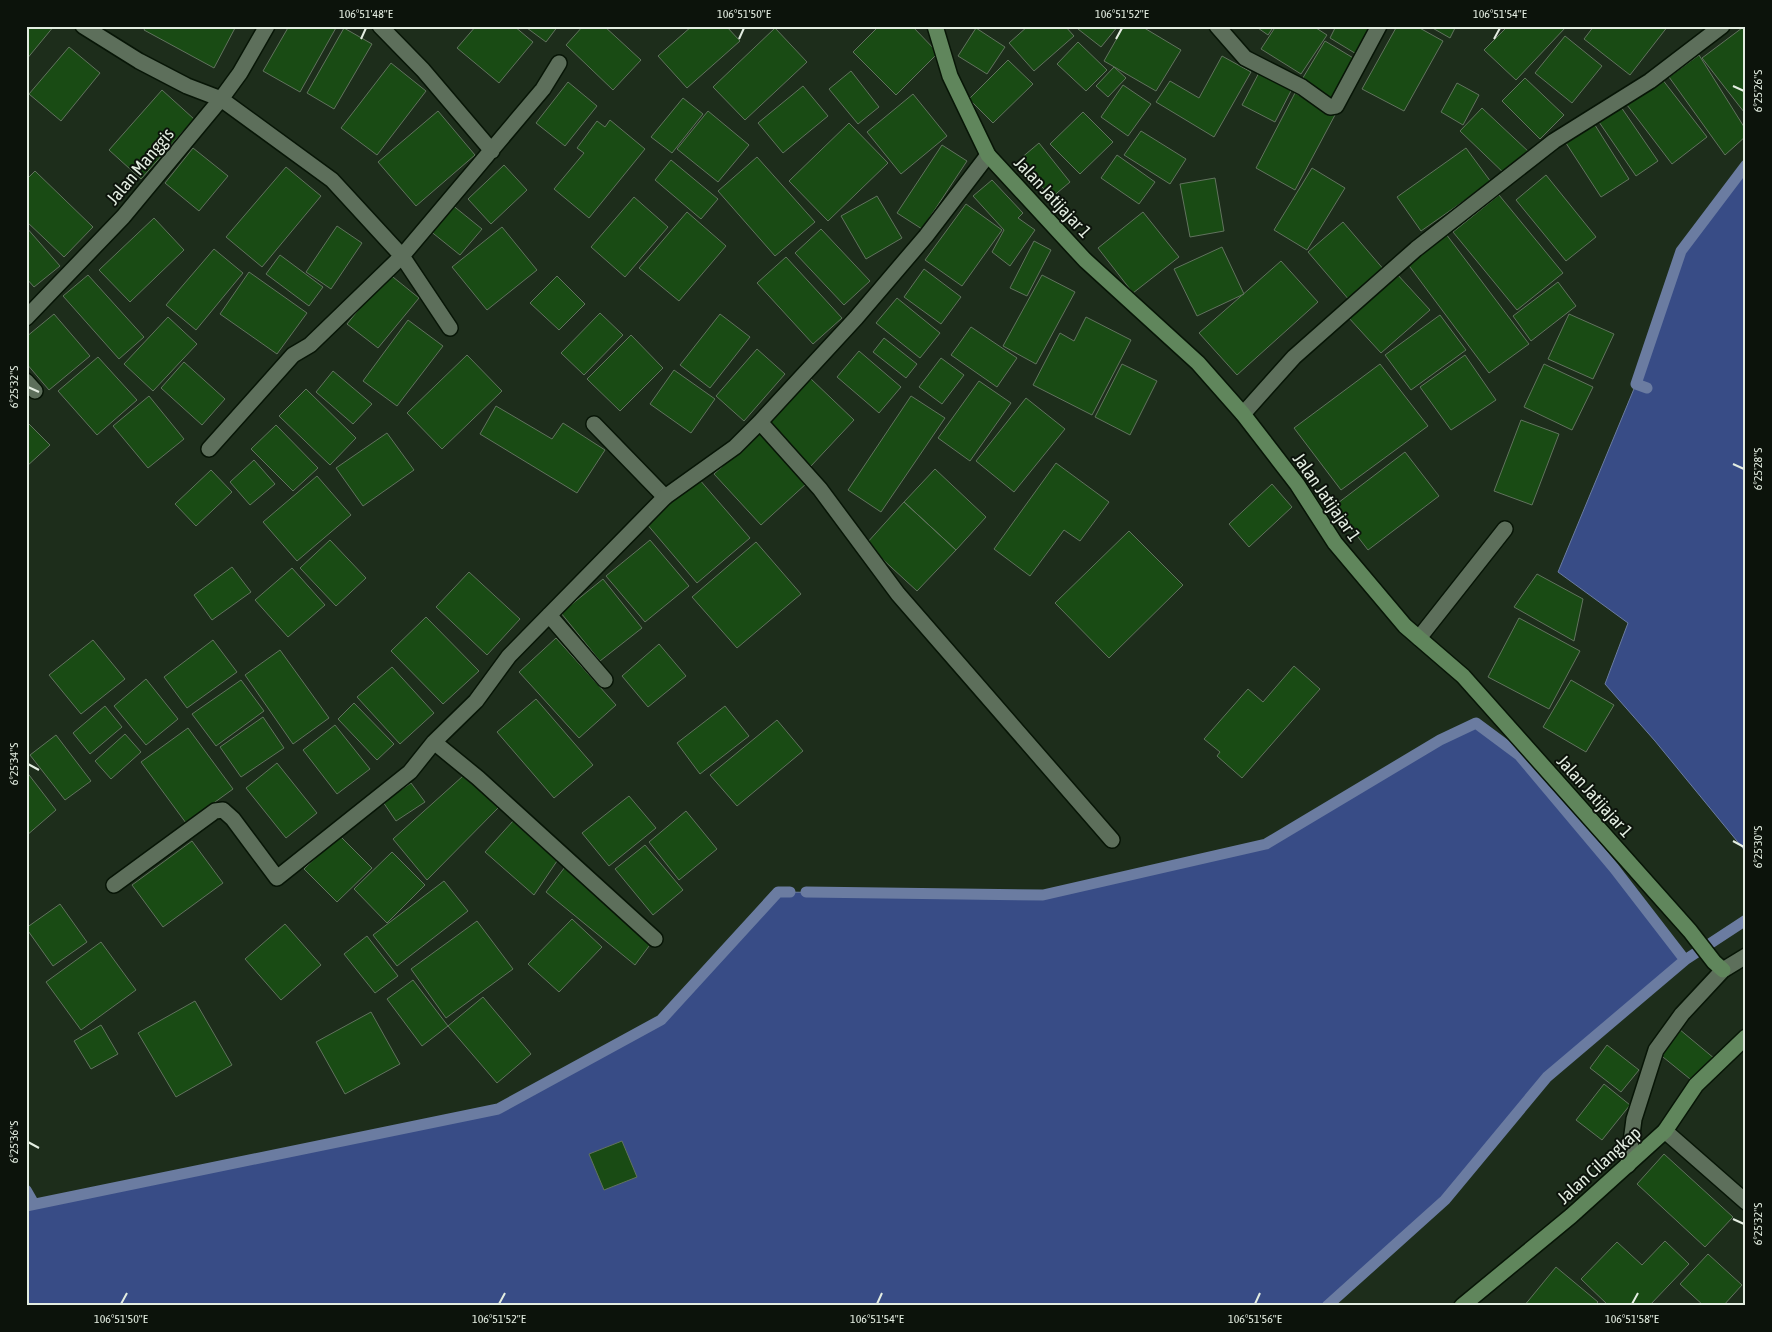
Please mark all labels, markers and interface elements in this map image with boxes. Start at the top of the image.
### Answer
text: 106°51'48"E [339,7,393,21]
text: 106°51'50"E [717,7,771,21]
text: 106°51'52"E [1095,7,1149,21]
text: 106°51'54"E [1473,7,1527,21]
text: 6°25'26"S [1751,70,1765,112]
street label: Jalan Manggis [102,124,178,208]
street label: Jalan Jatijajar 1 [1010,152,1096,242]
text: 6°25'32"S [7,366,21,408]
text: 6°25'28"S [1751,448,1765,490]
street label: Jalan Jatijajar 1 [1289,449,1365,545]
text: 6°25'34"S [7,743,21,785]
street label: Jalan Jatijajar 1 [1553,751,1637,841]
text: 6°25'30"S [1751,826,1765,868]
text: 6°25'36"S [7,1121,21,1163]
street label: Jalan Cilangkap [1553,1122,1645,1208]
text: 6°25'32"S [1751,1203,1765,1245]
text: 106°51'50"E [94,1312,148,1326]
text: 106°51'52"E [472,1312,526,1326]
text: 106°51'54"E [850,1312,904,1326]
text: 106°51'56"E [1228,1312,1282,1326]
text: 106°51'58"E [1605,1312,1659,1326]

